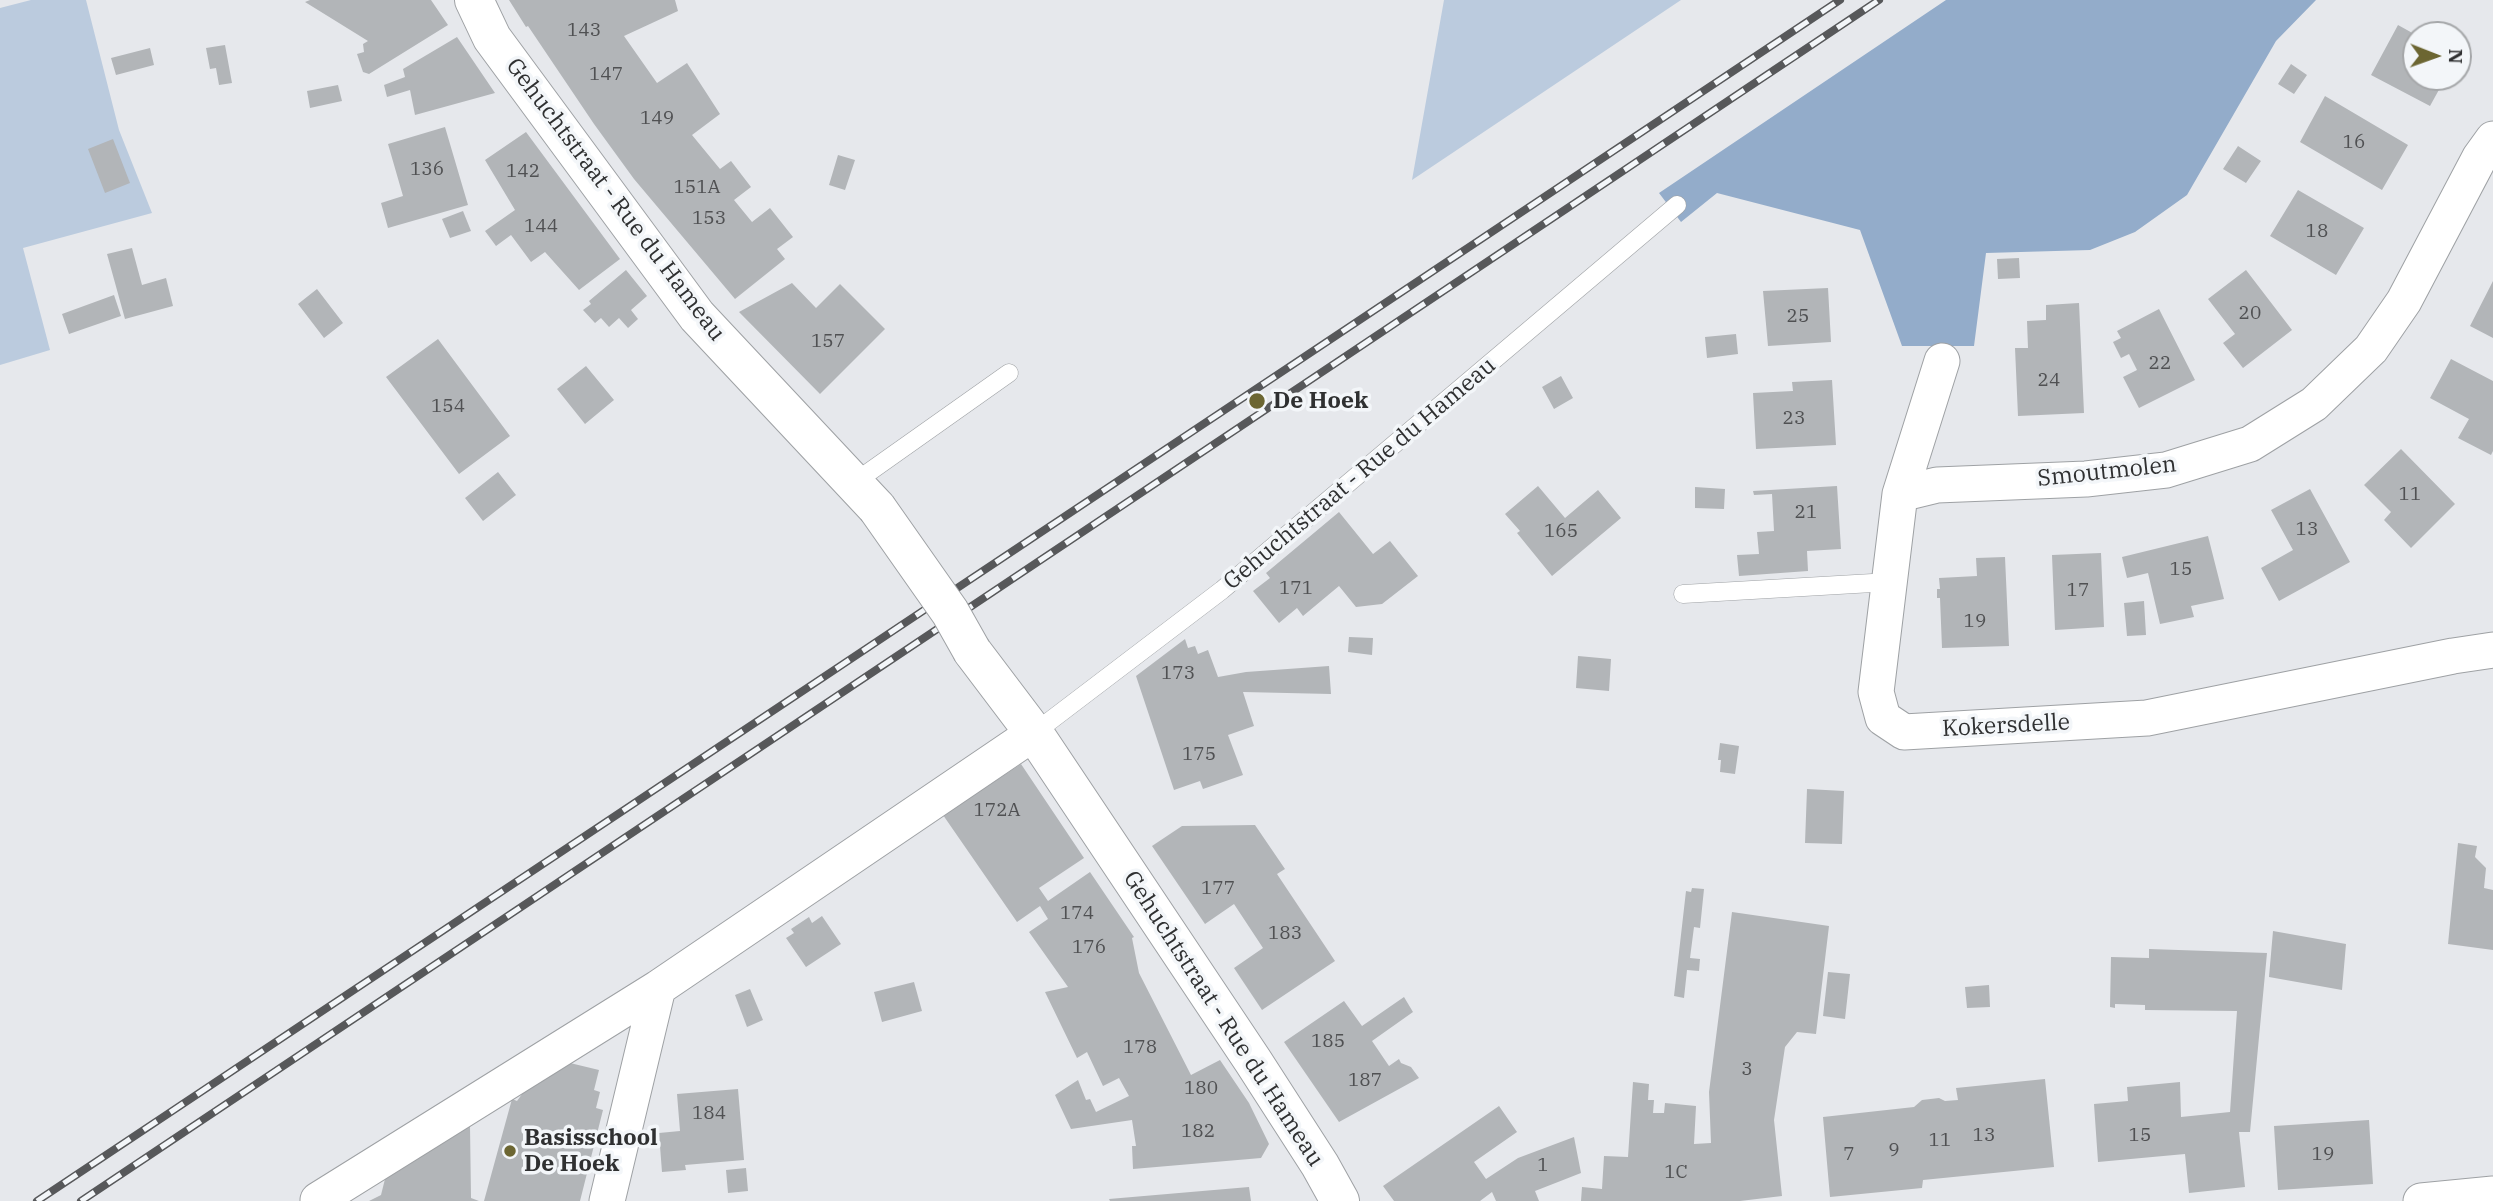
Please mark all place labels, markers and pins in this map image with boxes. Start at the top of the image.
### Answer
place label: De Hoek [1273,387,1368,415]
marker: De Hoek [1247,391,1267,411]
place label: Basisschool De Hoek [524,1124,658,1178]
marker: Basisschool De Hoek [502,1143,518,1159]

